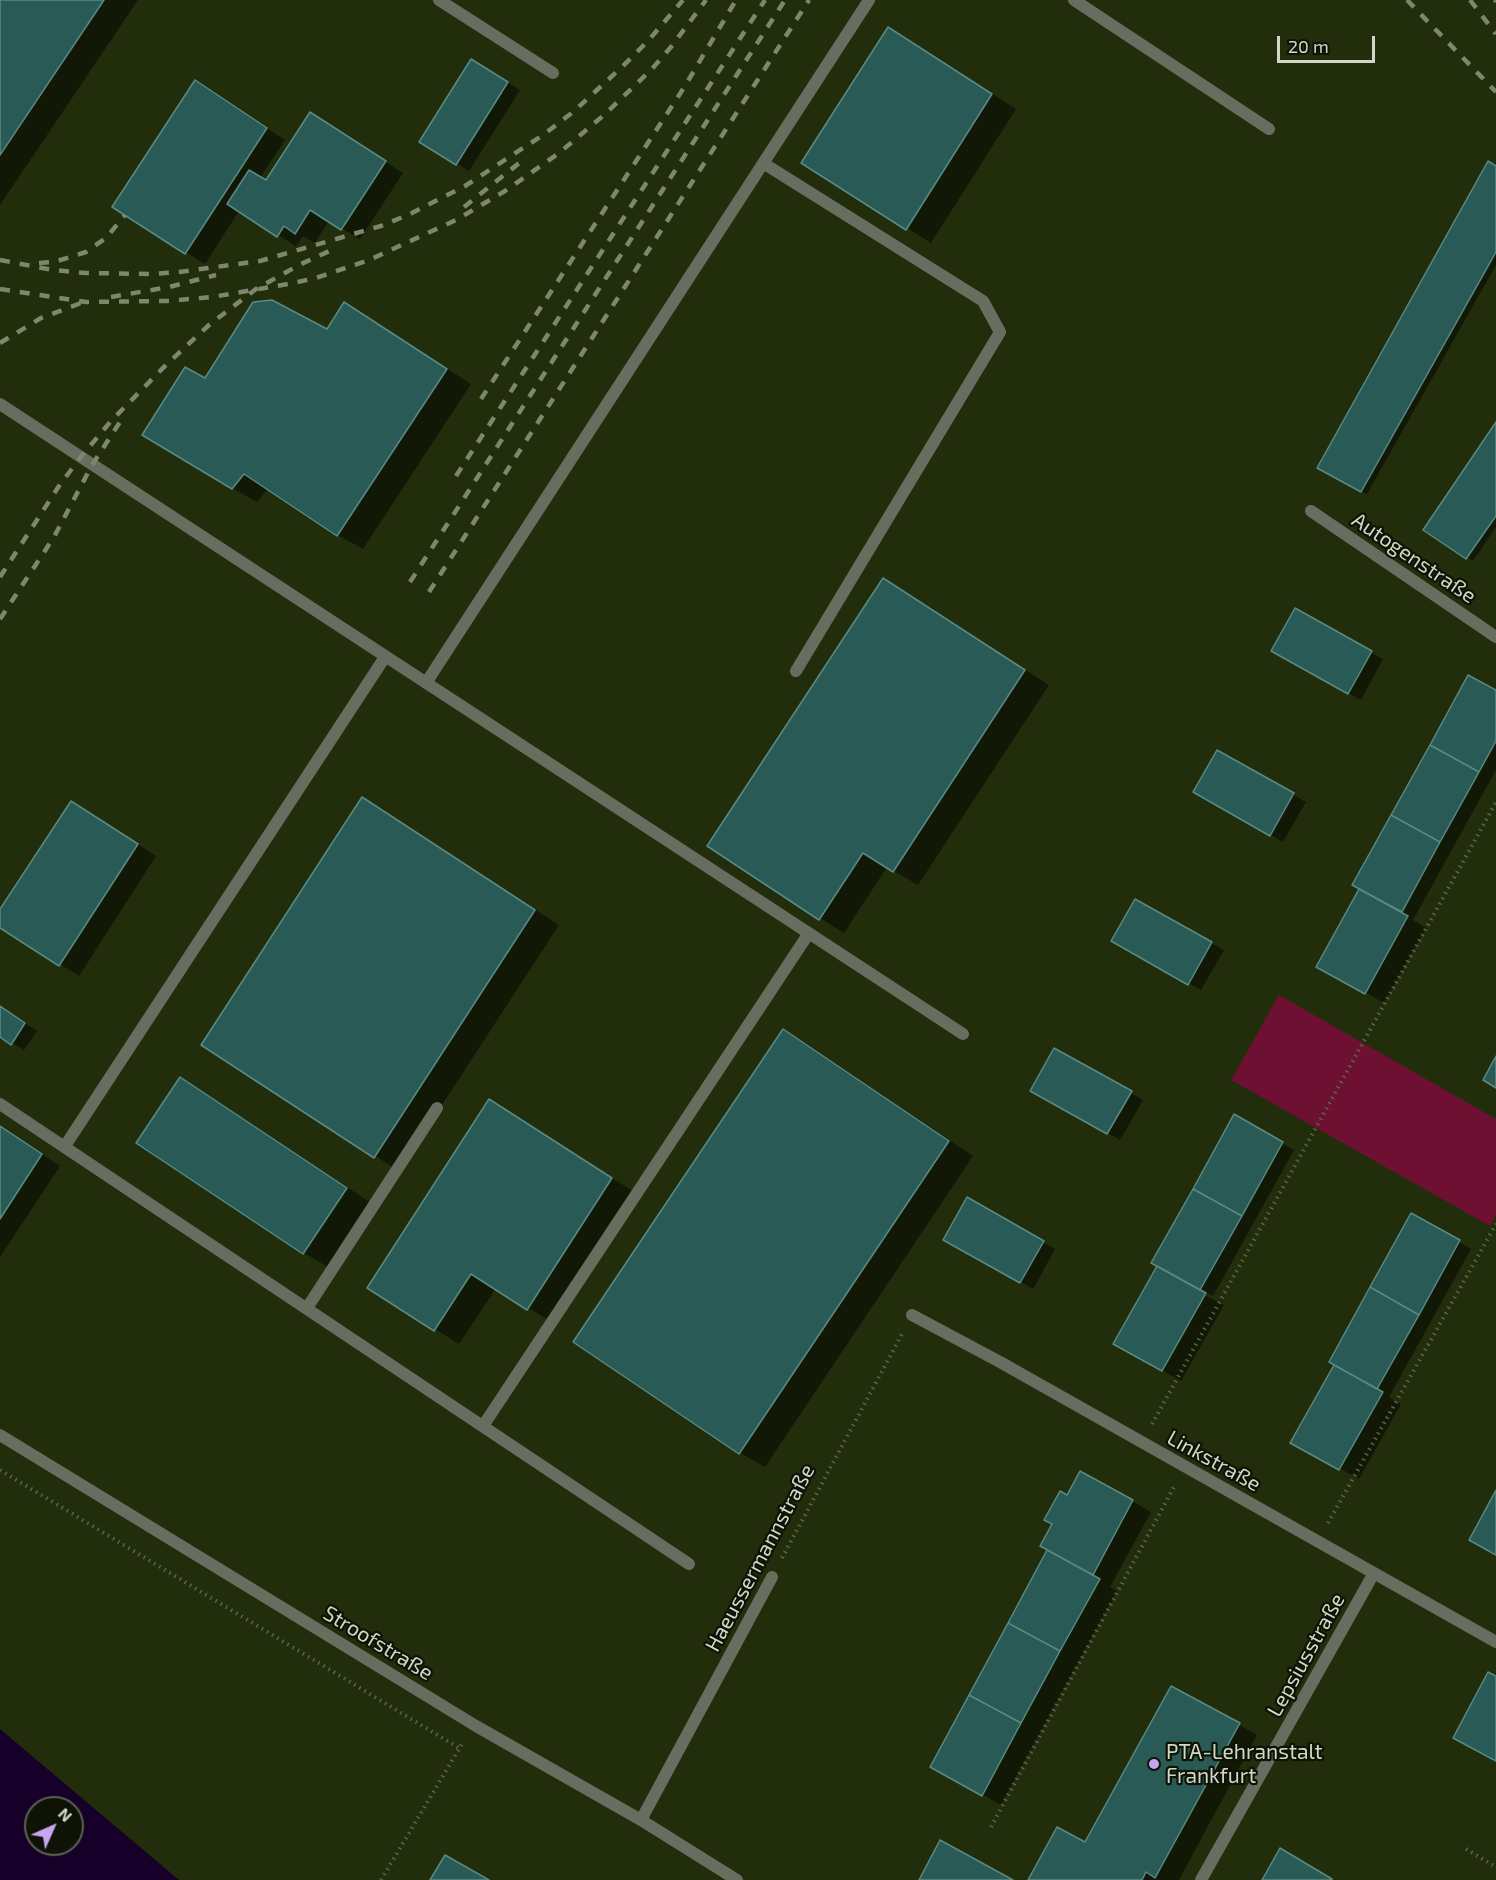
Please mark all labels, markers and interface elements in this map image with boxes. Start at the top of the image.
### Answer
scale bar [1280,24,1378,62]
text: 20 m [1288,35,1329,57]
street label: Autogenstraße [1347,507,1481,609]
street label: Linkstraße [1163,1425,1265,1497]
street label: Haeussermannstraße [700,1460,820,1656]
street label: Lepsiusstraße [1262,1589,1350,1721]
street label: Stroofstraße [318,1600,438,1686]
place label: PTA-Lehranstalt Frankfurt [1166,1739,1323,1789]
marker: PTA-Lehranstalt Frankfurt [1147,1757,1161,1771]
north arrow [24,1796,84,1856]
text: N [55,1804,76,1825]

